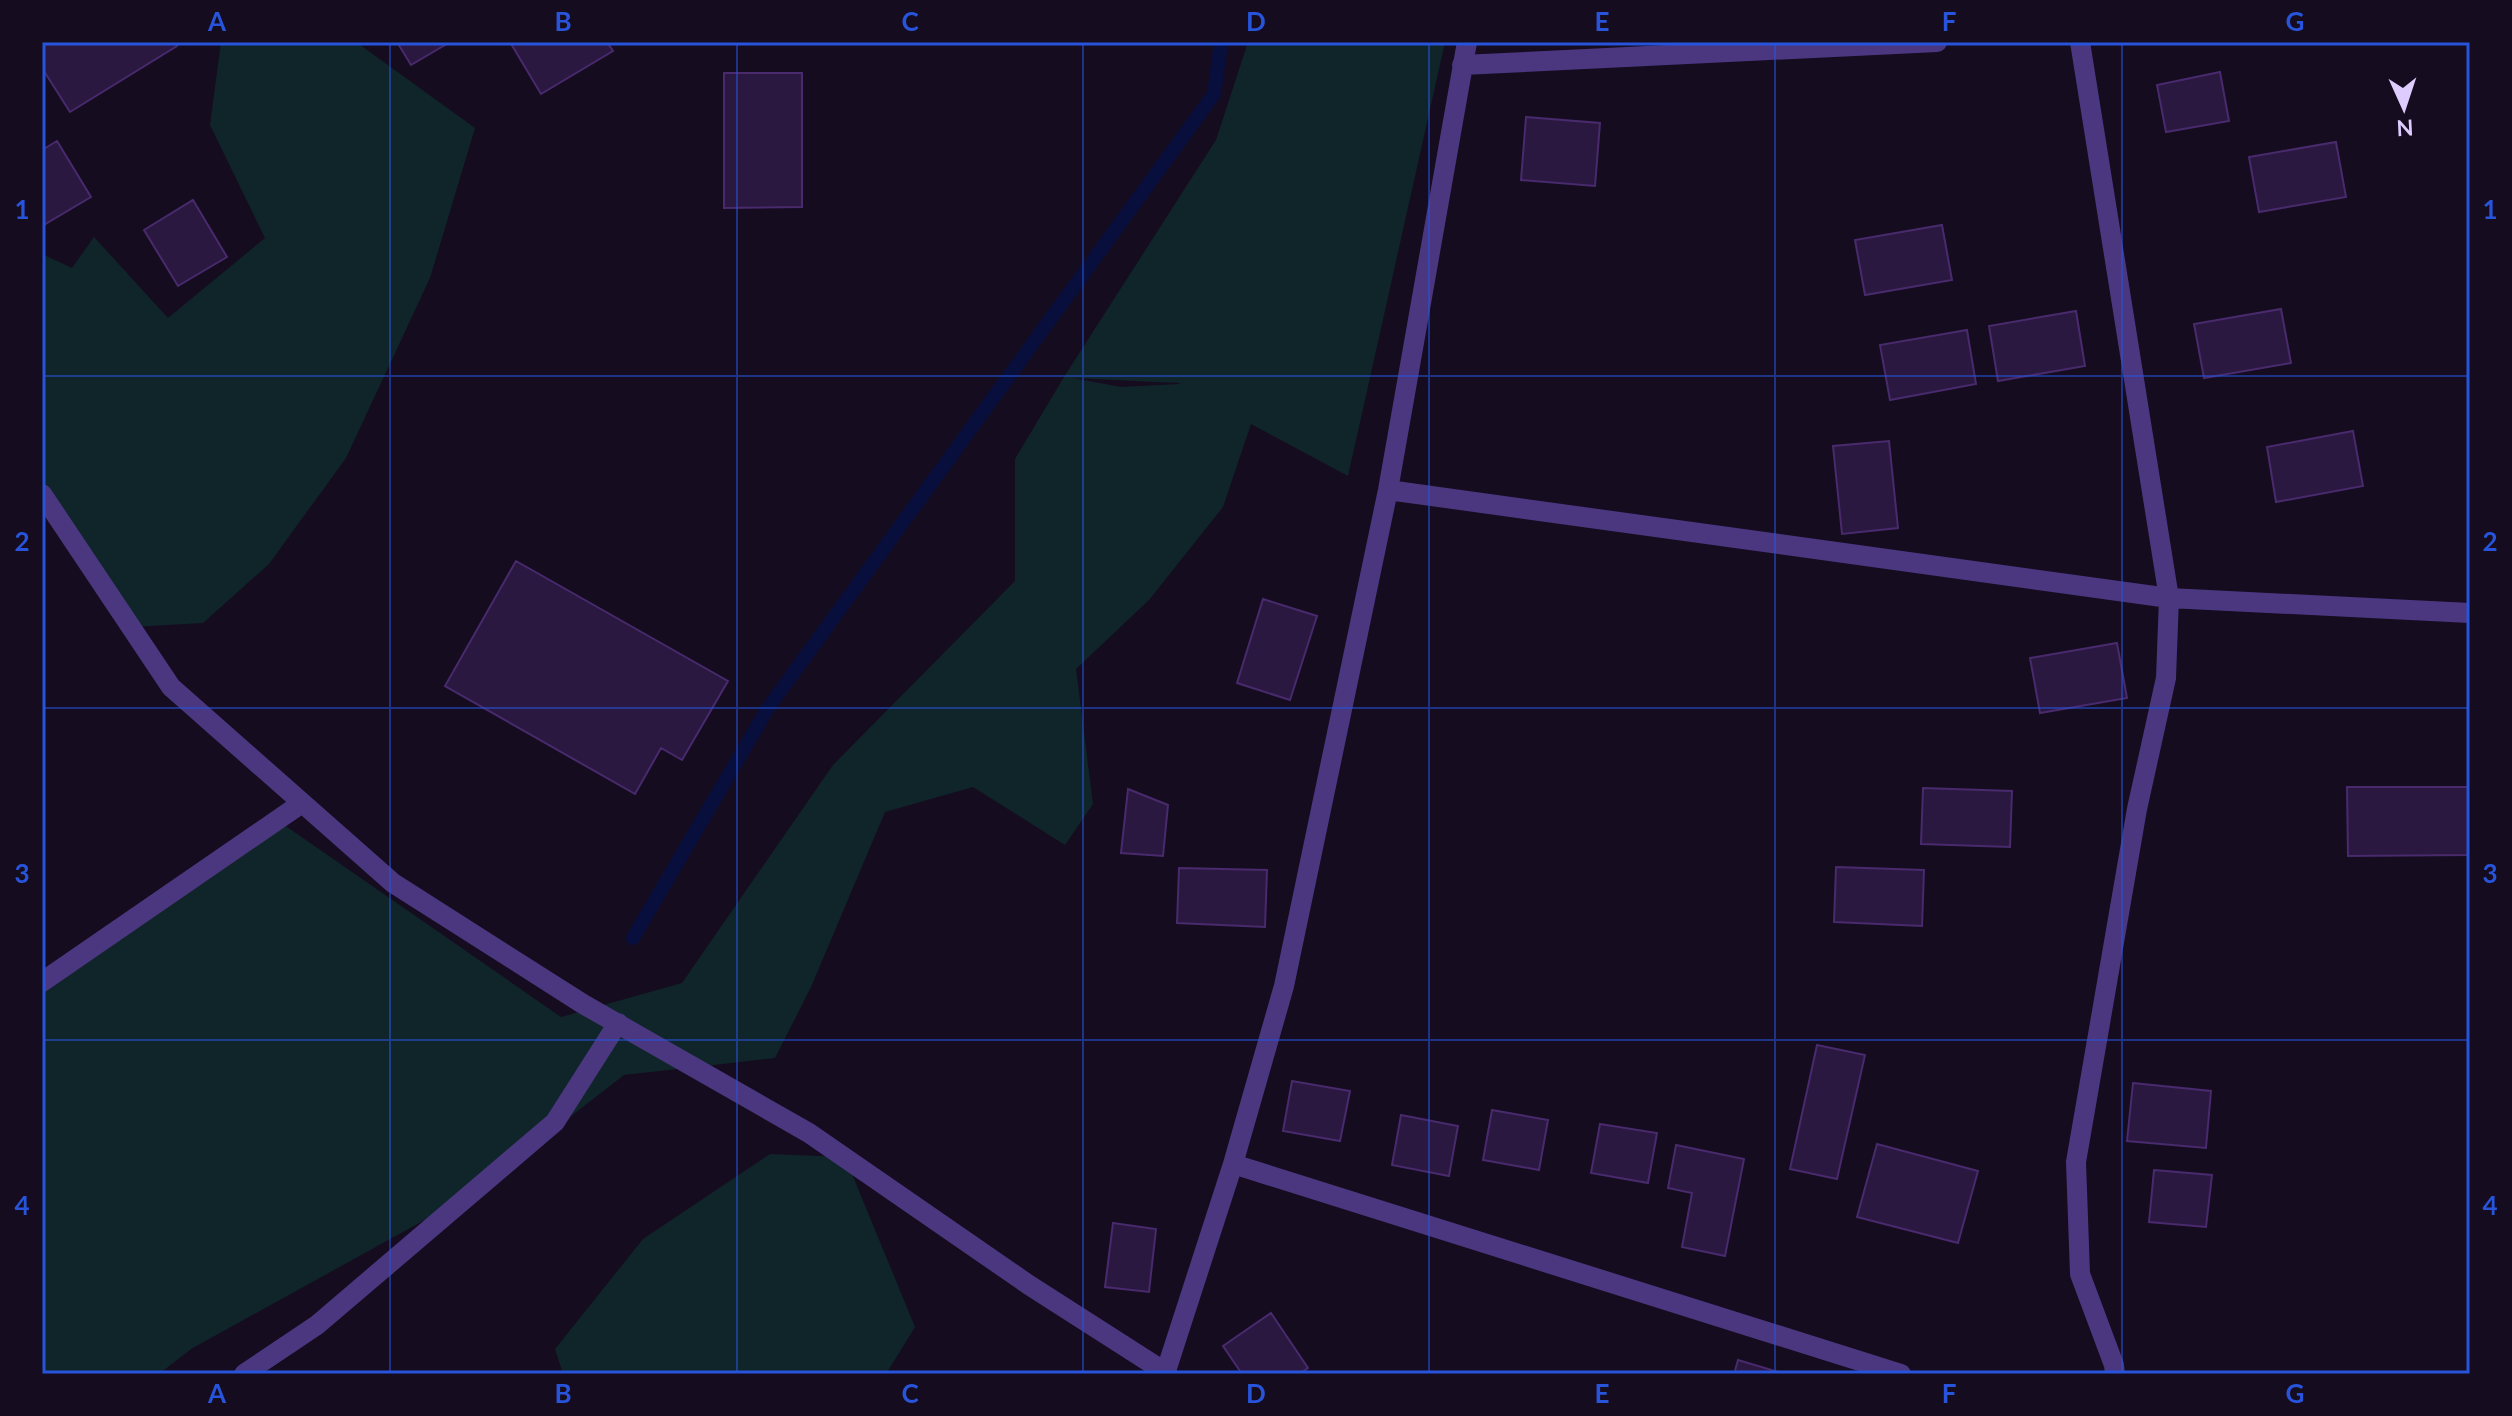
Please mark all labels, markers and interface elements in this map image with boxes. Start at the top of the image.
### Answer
text: A [207,5,227,37]
text: B [554,5,572,37]
text: C [901,5,919,37]
text: D [1246,5,1266,37]
text: E [1595,5,1609,37]
text: F [1942,5,1956,37]
text: G [2286,5,2304,37]
north arrow [2364,68,2444,148]
text: N [2396,115,2414,142]
text: 1 [14,193,30,225]
text: 1 [2482,193,2498,225]
text: 2 [14,525,30,557]
text: 2 [2482,525,2498,557]
text: 3 [14,857,30,889]
text: 3 [2482,857,2498,889]
text: 4 [14,1189,30,1221]
text: 4 [2482,1189,2498,1221]
text: A [207,1377,227,1409]
text: B [554,1377,572,1409]
text: C [901,1377,919,1409]
text: D [1246,1377,1266,1409]
text: E [1595,1377,1609,1409]
text: F [1942,1377,1956,1409]
text: G [2286,1377,2304,1409]

